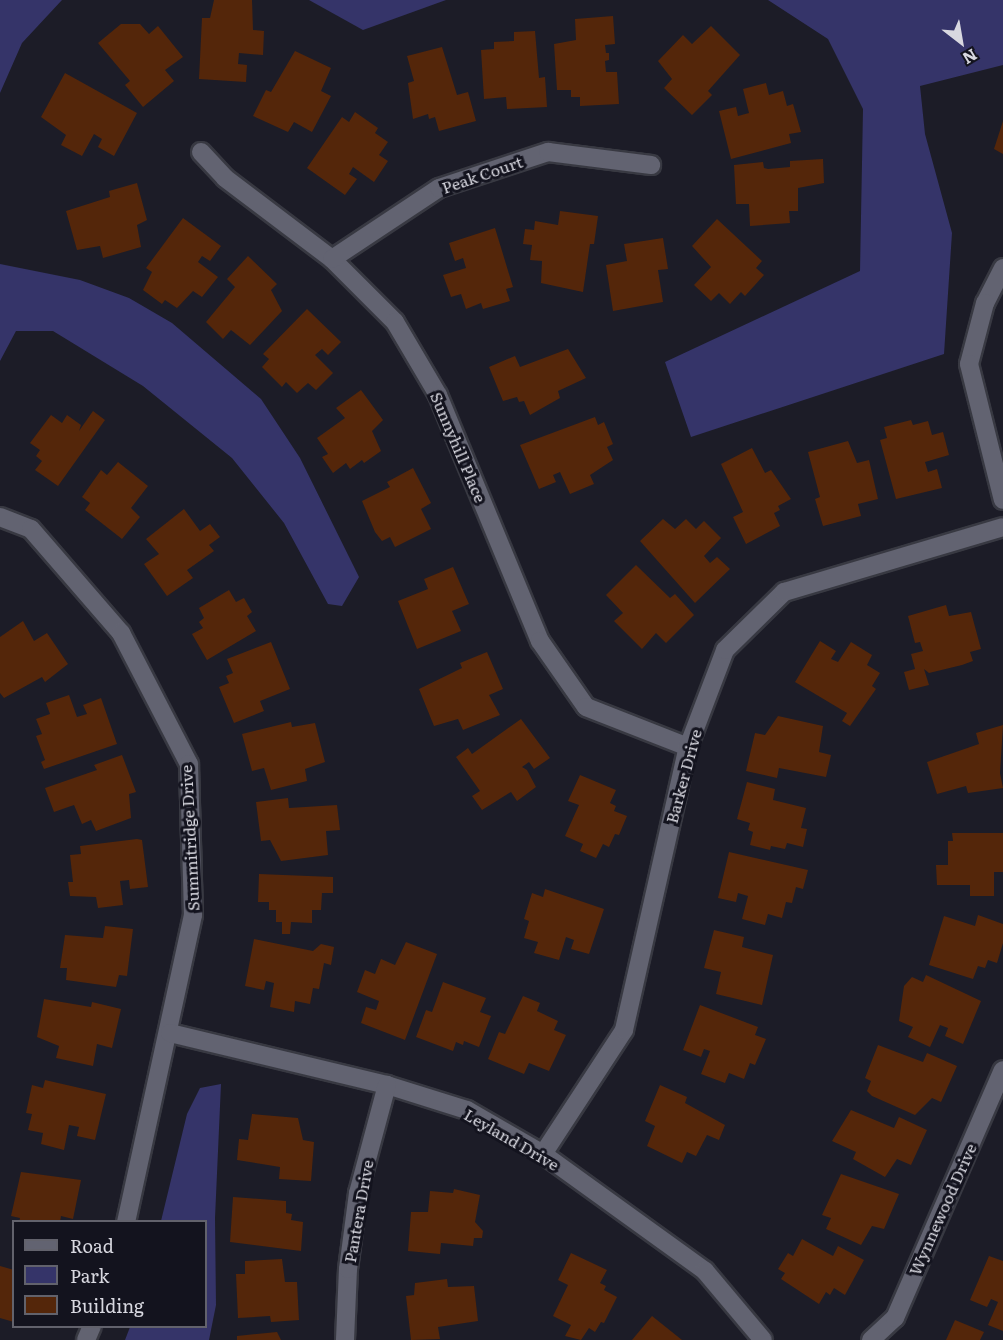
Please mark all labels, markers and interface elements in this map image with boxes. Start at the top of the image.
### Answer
north arrow [931,12,991,72]
text: N [958,44,982,71]
street label: Peak Court [439,151,525,197]
street label: Sunnyhill Place [427,389,491,505]
street label: Barker Drive [661,727,705,825]
street label: Summitridge Drive [176,764,202,912]
street label: Leyland Drive [461,1104,563,1174]
street label: Wynnewood Drive [904,1140,980,1278]
street label: Pantera Drive [340,1158,376,1264]
legend [12,1220,207,1328]
text: Road [70,1232,114,1259]
text: Park [70,1262,109,1289]
text: Building [70,1292,144,1319]

